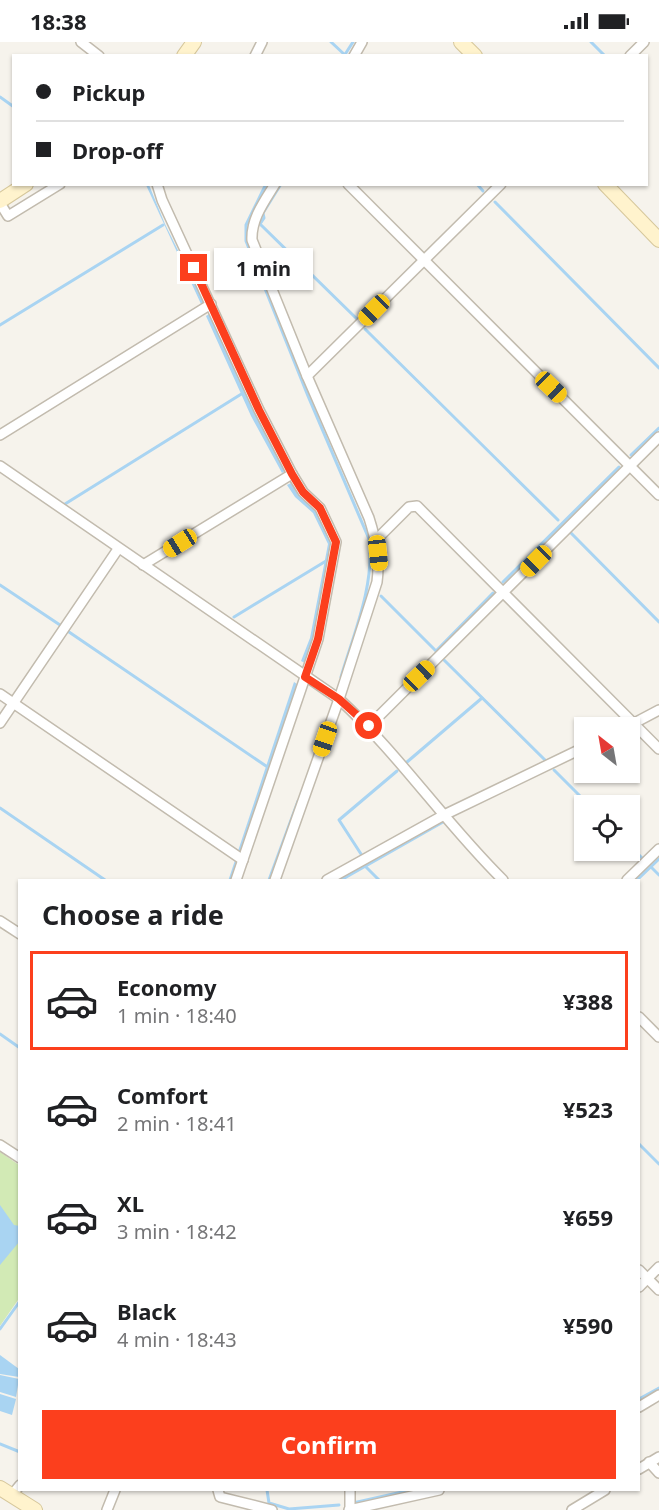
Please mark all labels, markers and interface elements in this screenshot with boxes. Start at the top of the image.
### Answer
text: 18:38 [30,6,87,36]
text: Pickup [72,77,145,107]
text: Drop-off [72,135,163,165]
callout: 1 min [215,247,314,289]
route end [180,254,207,281]
text: 1 min [236,255,291,282]
car [355,291,393,329]
car [532,368,570,406]
car [160,526,200,560]
car [367,534,389,572]
car [517,542,555,580]
car [400,657,438,695]
route start [355,712,382,739]
north arrow [574,717,640,783]
map controls [574,717,640,861]
car [311,719,339,759]
button: locate [574,795,640,861]
text: Choose a ride [42,896,224,933]
text: Economy [117,972,216,1002]
icon: car [45,974,99,1028]
text: ¥388 [563,986,613,1016]
text: 1 min · 18:40 [117,1002,237,1029]
text: Comfort [117,1080,208,1110]
icon: car [45,1082,99,1136]
text: ¥523 [563,1094,613,1124]
text: 2 min · 18:41 [117,1110,237,1137]
text: XL [117,1188,144,1218]
icon: car [45,1190,99,1244]
text: ¥659 [563,1202,613,1232]
text: 3 min · 18:42 [117,1218,237,1245]
text: Black [117,1296,176,1326]
icon: car [45,1298,99,1352]
text: ¥590 [563,1310,613,1340]
text: 4 min · 18:43 [117,1326,237,1353]
button: Confirm [42,1410,616,1479]

